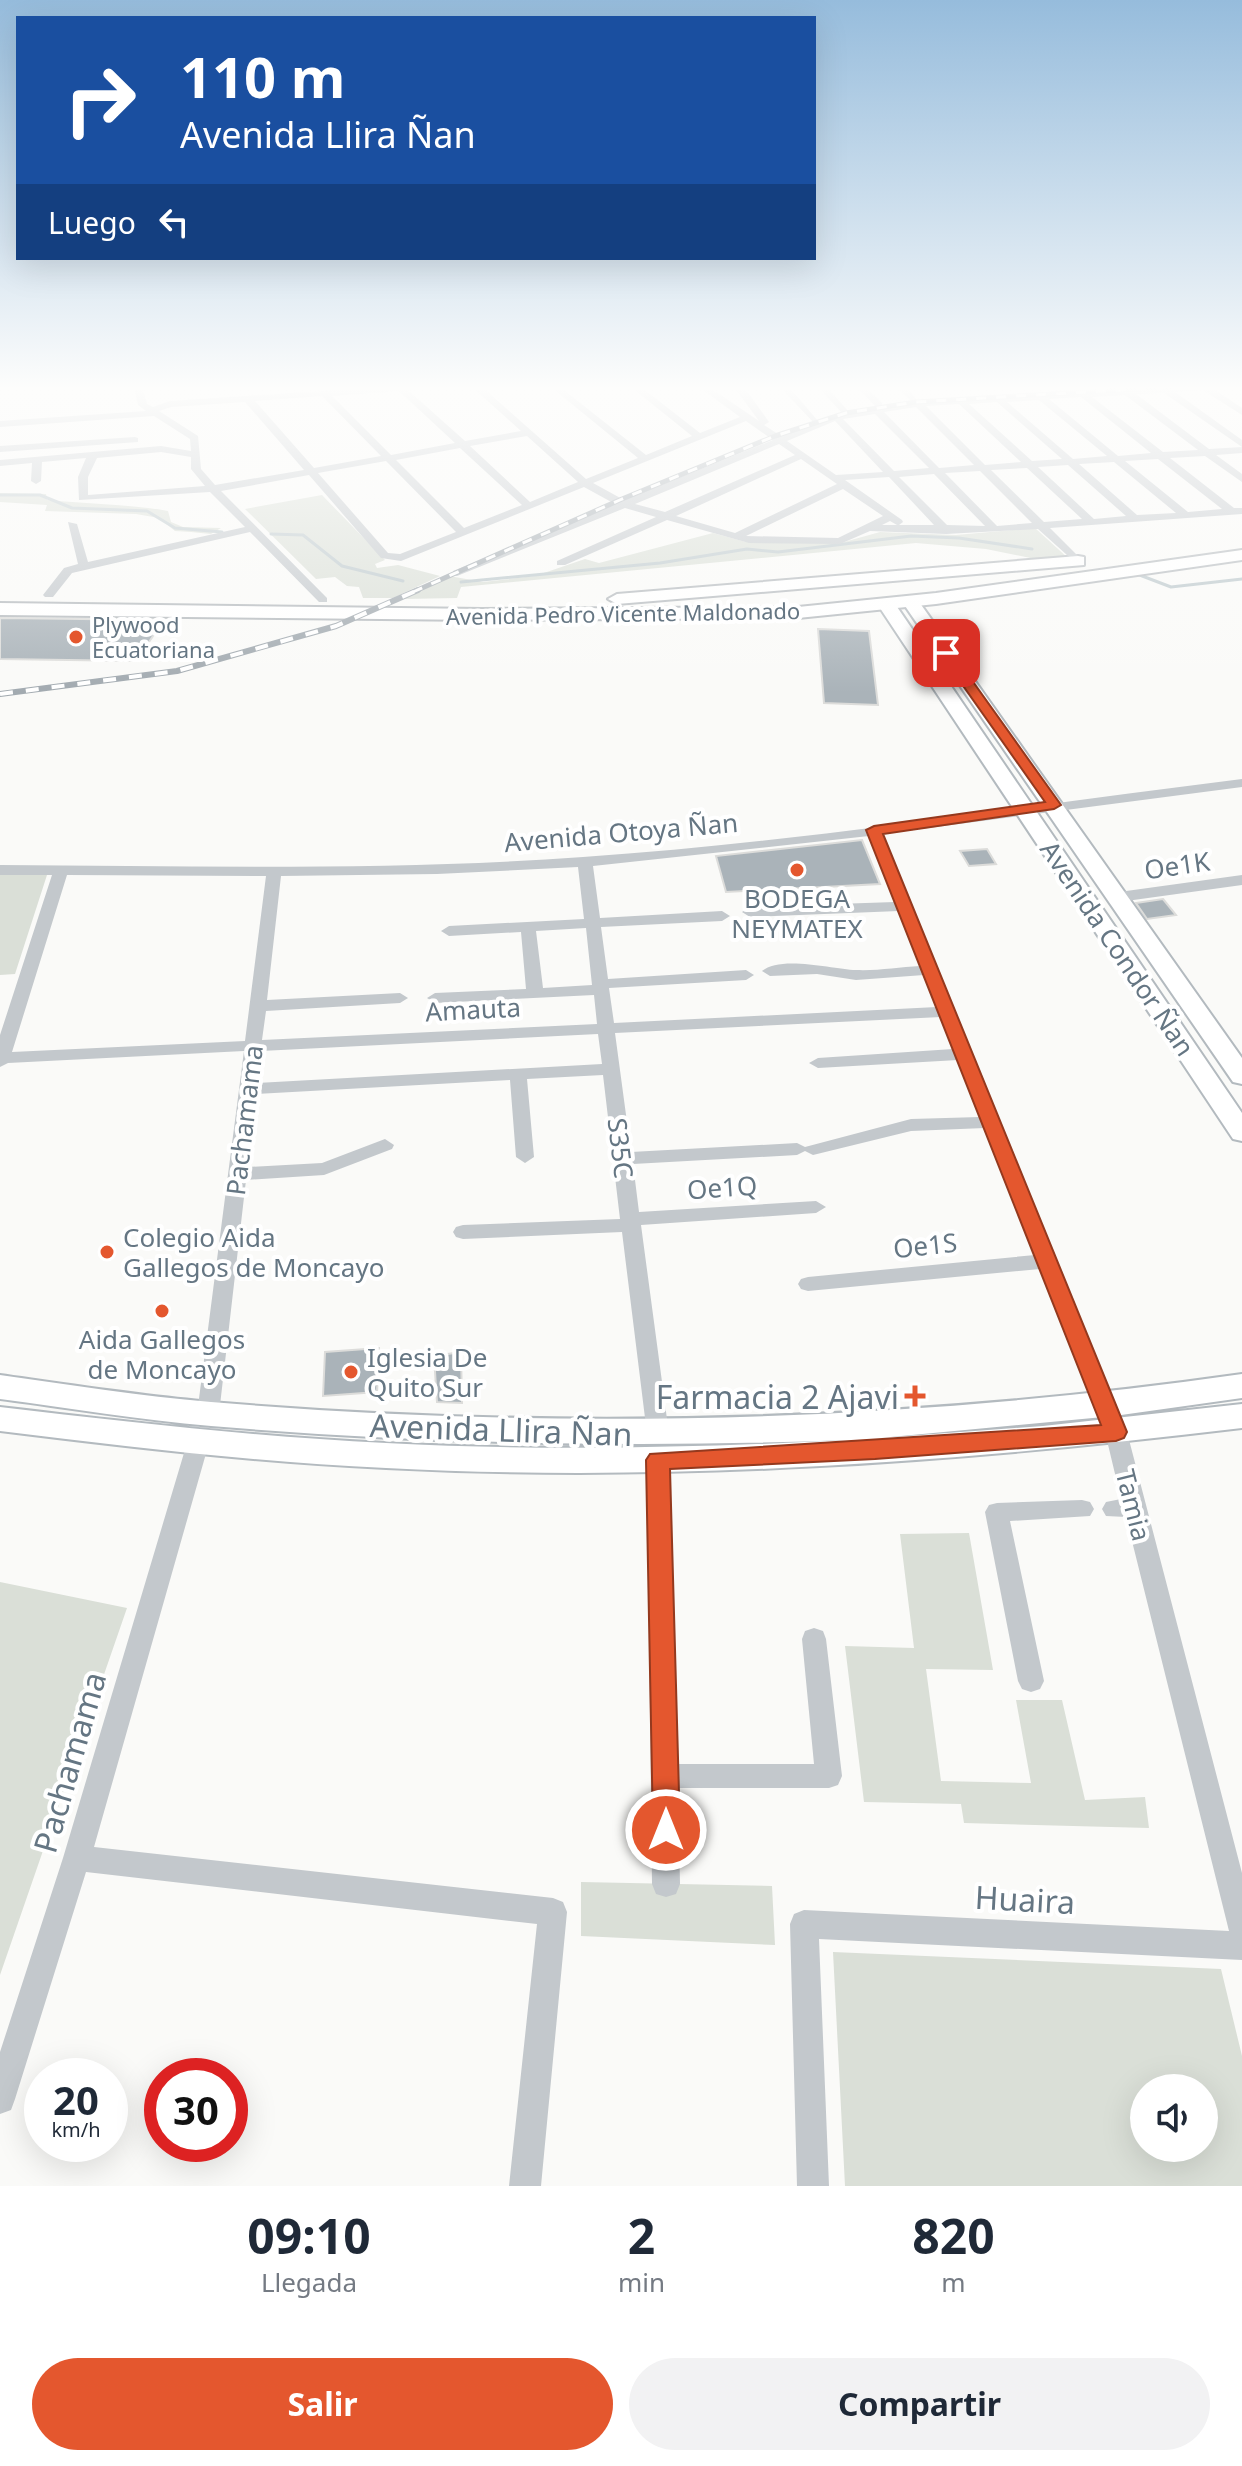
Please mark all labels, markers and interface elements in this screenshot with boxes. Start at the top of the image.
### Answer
text: 110 m [180,38,345,114]
icon: right [48,48,152,152]
text: Avenida Llira Ñan [180,110,476,159]
icon: left [152,200,196,244]
text: Luego [48,202,136,243]
street label: Avenida Pedro Vicente Maldonado [445,595,801,631]
place label: Plywood Ecuatoriana [92,609,215,664]
pin [912,619,980,687]
marker: Plywood Ecuatoriana [67,628,85,646]
icon: arrive [924,631,968,675]
street label: Avenida Otoya Ñan [503,804,739,860]
street label: Avenida Condor Ñan [1032,833,1204,1063]
street label: Oe1K [1142,842,1213,887]
marker: BODEGA NEYMATEX [788,861,806,879]
place label: BODEGA NEYMATEX [731,880,863,946]
street label: Amauta [424,989,522,1029]
street label: Pachamama [217,1043,271,1197]
street label: S35C [599,1116,643,1180]
street label: Oe1Q [686,1167,758,1207]
place label: Colegio Aida Gallegos de Moncayo [123,1219,384,1285]
street label: Oe1S [891,1224,959,1266]
marker: Colegio Aida Gallegos de Moncayo [98,1243,116,1261]
marker: Aida Gallegos de Moncayo [153,1302,171,1320]
place label: Aida Gallegos de Moncayo [79,1321,245,1387]
place label: Iglesia De Quito Sur [367,1339,487,1405]
marker: Iglesia De Quito Sur [342,1363,360,1381]
place label: Farmacia 2 Ajavi [656,1375,899,1418]
marker: Farmacia 2 Ajavi [906,1387,924,1405]
street label: Avenida Llira Ñan [369,1403,633,1455]
street label: Tamia [1108,1465,1160,1545]
street label: Pachamama [23,1667,115,1857]
position arrow [624,1788,708,1872]
street label: Huaira [974,1875,1076,1923]
speed limit sign: 30 [144,2058,248,2162]
text: 20 [53,2072,99,2127]
map controls [1130,2074,1218,2162]
button: sound [1130,2074,1218,2162]
text: km/h [51,2116,101,2143]
text: 09:10 [247,2203,371,2268]
text: 2 [628,2203,655,2268]
text: 820 [912,2203,995,2268]
text: Llegada [261,2264,357,2300]
text: min [618,2264,665,2300]
text: m [941,2264,966,2300]
button: Salir [32,2358,613,2450]
button: Compartir [629,2358,1210,2450]

